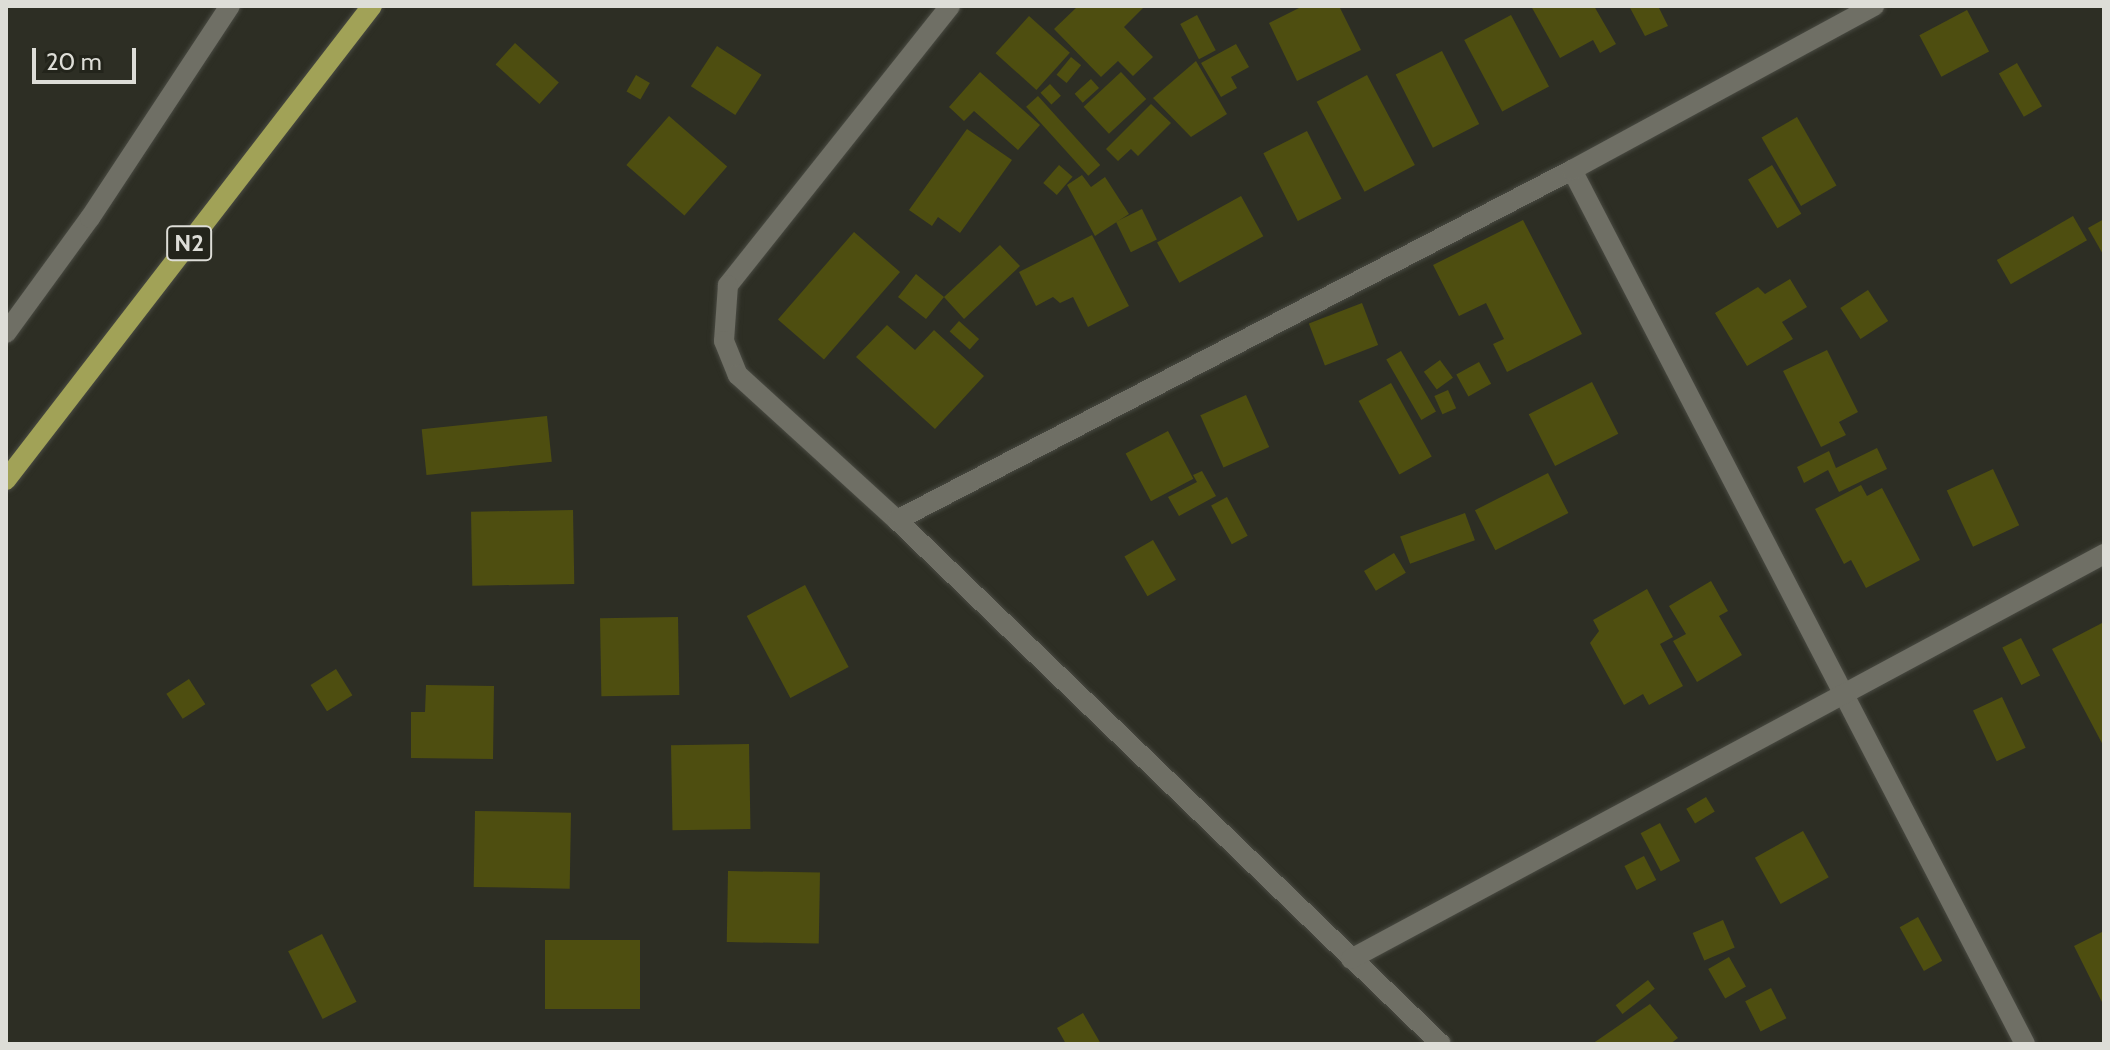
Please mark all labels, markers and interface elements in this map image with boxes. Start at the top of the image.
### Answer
scale bar [36,32,140,82]
text: 20 m [46,47,102,76]
road number: N2 [165,223,213,263]

